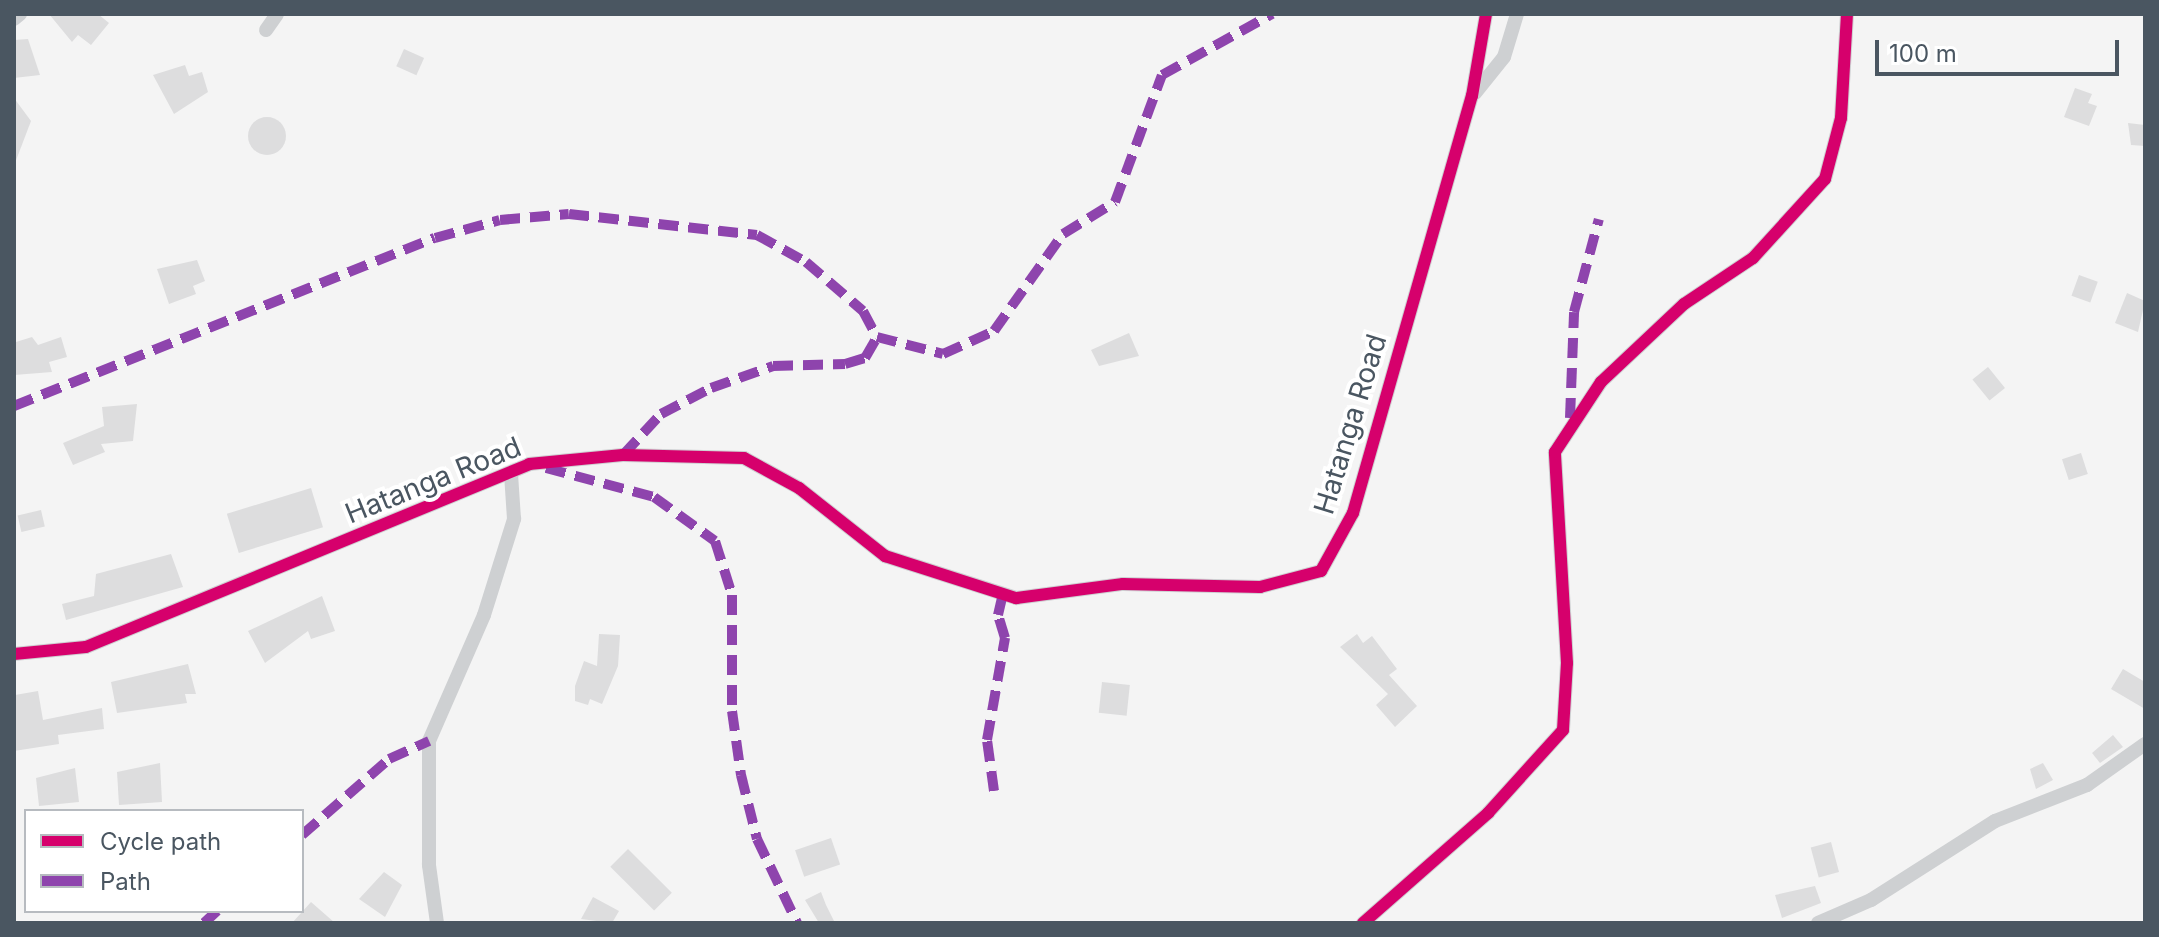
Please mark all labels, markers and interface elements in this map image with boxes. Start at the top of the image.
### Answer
scale bar [1879,24,2123,74]
text: 100 m [1889,39,1957,68]
street label: Hatanga Road [1307,330,1393,518]
street label: Hatanga Road [340,430,526,530]
legend [24,809,304,913]
text: Cycle path [100,827,221,856]
text: Path [100,867,151,896]

